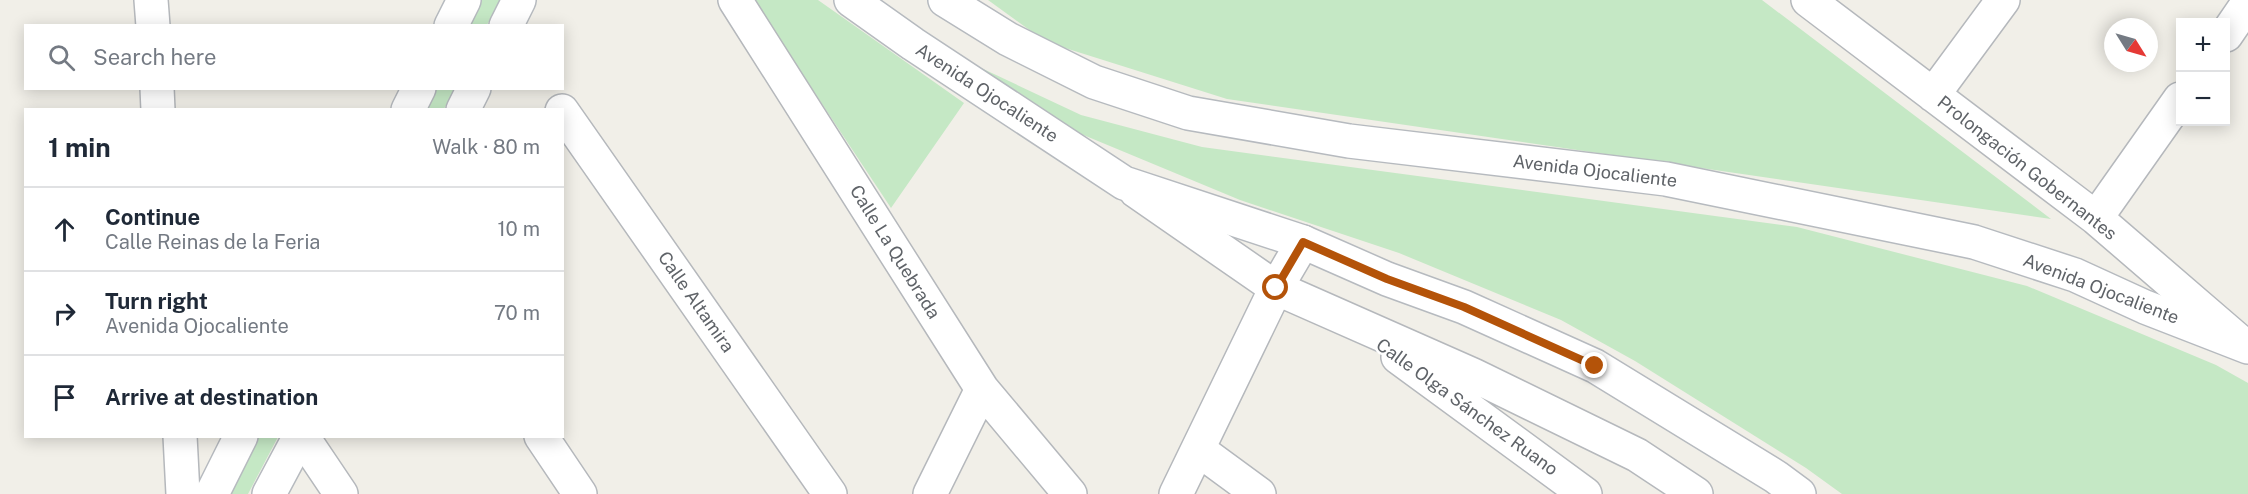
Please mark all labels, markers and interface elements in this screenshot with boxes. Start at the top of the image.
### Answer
north arrow [2104,18,2158,72]
map controls [2176,18,2230,126]
button: + [2176,18,2230,72]
search box [24,24,564,90]
street label: Avenida Ojocaliente [912,39,1062,146]
icon: search [45,41,78,74]
text: Search here [93,44,217,70]
button: − [2176,72,2230,126]
street label: Prolongación Gobernantes [1933,91,2121,244]
text: 1 min [48,132,111,163]
text: Walk · 80 m [432,135,540,159]
street label: Avenida Ojocaliente [1512,150,1678,191]
street label: Calle La Quebrada [846,181,945,322]
text: Continue [105,204,200,230]
icon: ahead [48,213,81,246]
text: 10 m [497,217,540,241]
text: Calle Reinas de la Feria [105,230,320,254]
street label: Calle Altamira [654,247,739,356]
street label: Avenida Ojocaliente [2020,249,2182,328]
route start [1262,274,1288,300]
text: Turn right [105,288,208,314]
icon: right [48,297,81,330]
text: 70 m [494,301,540,325]
text: Avenida Ojocaliente [105,314,289,338]
street label: Calle Olga Sánchez Ruano [1372,334,1562,480]
route end [1581,352,1607,378]
icon: arrive [48,381,81,414]
text: Arrive at destination [105,384,318,410]

